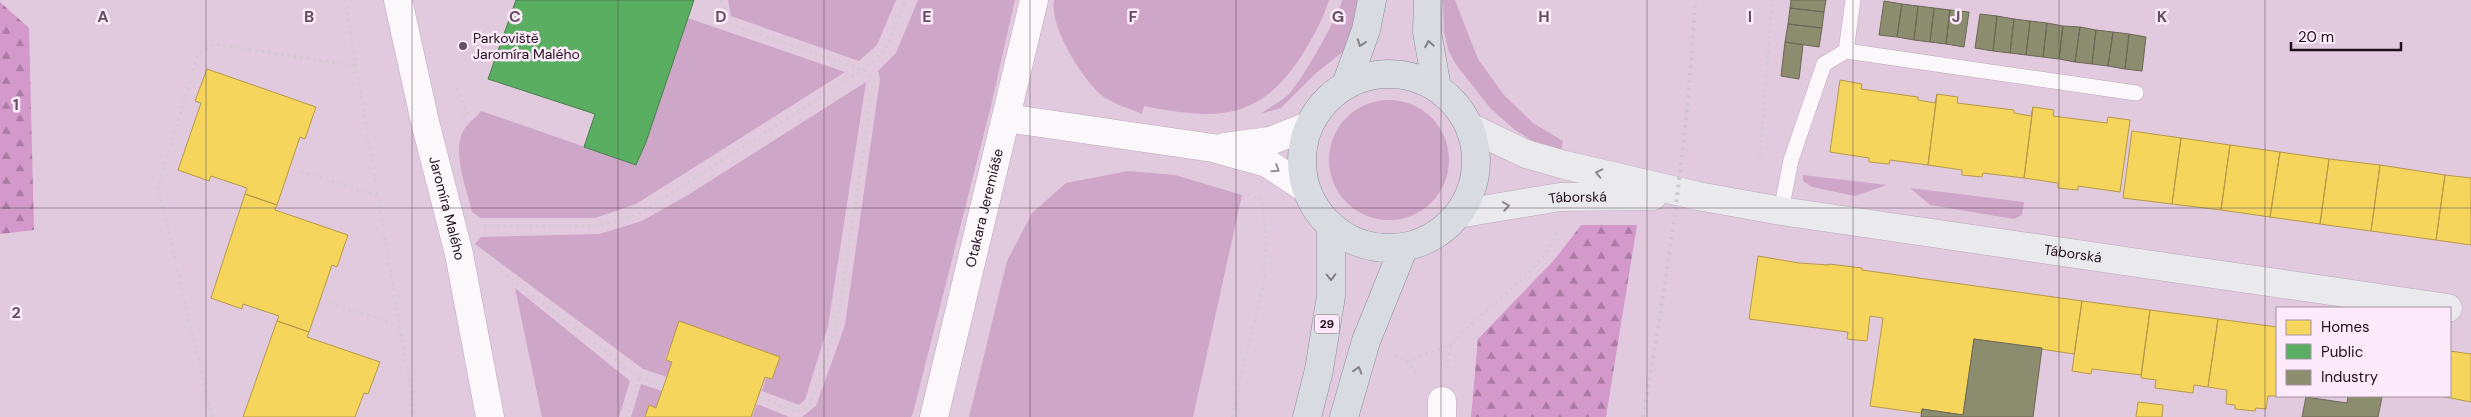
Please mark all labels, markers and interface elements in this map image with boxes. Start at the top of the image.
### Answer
text: A [97,6,109,27]
text: B [304,6,314,27]
text: C [509,6,521,27]
text: D [715,6,727,27]
text: E [922,6,932,27]
text: F [1129,6,1138,27]
text: G [1332,6,1344,27]
text: H [1538,6,1550,27]
text: I [1748,6,1752,27]
text: J [1952,6,1960,27]
text: K [2157,6,2168,27]
scale bar [2291,20,2401,52]
text: 20 m [2298,27,2334,47]
place label: Parkoviště Jaromíra Malého [473,29,580,63]
one-way arrow [1357,38,1367,47]
marker: Parkoviště Jaromíra Malého [457,40,469,52]
one-way arrow [1424,40,1435,48]
text: 1 [13,94,19,115]
street label: Otakara Jeremiáše [961,147,1007,269]
street label: Jaromíra Malého [425,154,469,262]
one-way arrow [1270,163,1279,173]
one-way arrow [1595,168,1604,179]
street label: Táborská [1547,187,1607,208]
one-way arrow [1502,201,1511,211]
street label: Táborská [2043,240,2103,267]
one-way arrow [1326,274,1336,281]
text: 2 [11,302,21,323]
legend [2276,307,2451,397]
road number: 29 [1314,314,1340,334]
text: Homes [2321,317,2370,337]
text: Public [2321,342,2363,362]
one-way arrow [1352,367,1362,375]
text: Industry [2321,367,2379,387]

